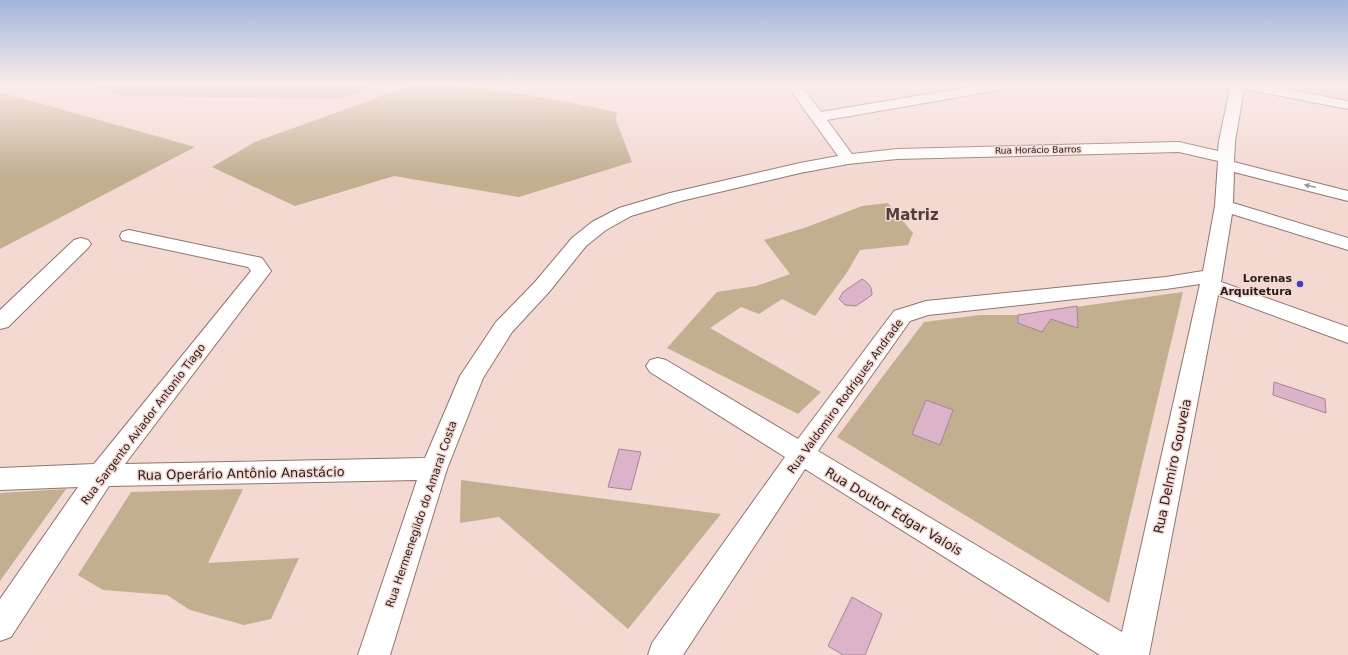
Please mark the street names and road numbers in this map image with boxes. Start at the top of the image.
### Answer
street label: Rua Horácio Barros [995,144,1081,156]
street label: Rua Valdomiro Rodrigues Andrade [785,316,906,476]
street label: Rua Sargento Aviador Antonio Tiago [79,341,208,507]
street label: Rua Delmiro Gouveia [1151,397,1194,535]
street label: Rua Hermenegildo do Amaral Costa [383,419,460,609]
street label: Rua Operário Antônio Anastácio [137,464,345,483]
street label: Rua Doutor Edgar Valois [822,464,965,559]

